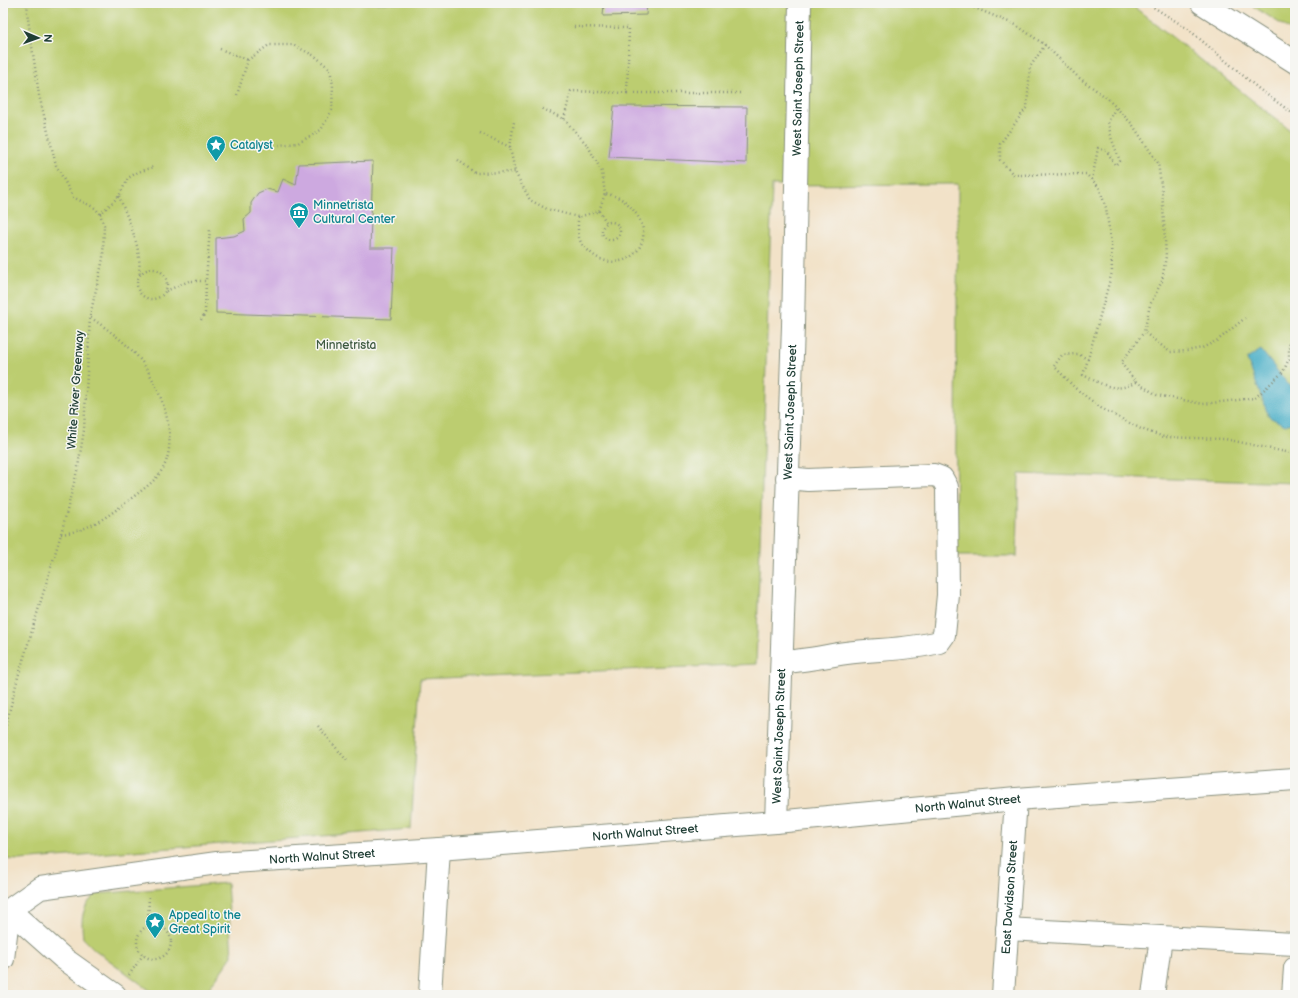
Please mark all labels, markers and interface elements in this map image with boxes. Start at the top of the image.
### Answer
north arrow [18,18,58,58]
street label: West Saint Joseph Street [789,20,807,156]
text: N [41,34,54,43]
place icon: Catalyst [205,134,227,162]
place label: Catalyst [230,138,273,153]
place label: Minnetrista Cultural Center [313,198,396,227]
museum icon: Minnetrista Cultural Center [288,201,310,229]
street label: White River Greenway [64,330,88,450]
park label: Minnetrista [316,338,377,353]
street label: West Saint Joseph Street [780,344,800,480]
street label: West Saint Joseph Street [769,668,789,804]
street label: North Walnut Street [914,791,1022,816]
street label: North Walnut Street [592,821,699,844]
street label: East Davidson Street [998,840,1021,955]
street label: North Walnut Street [269,846,376,867]
place label: Appeal to the Great Spirit [169,908,241,937]
place icon: Appeal to the Great Spirit [144,911,166,939]

